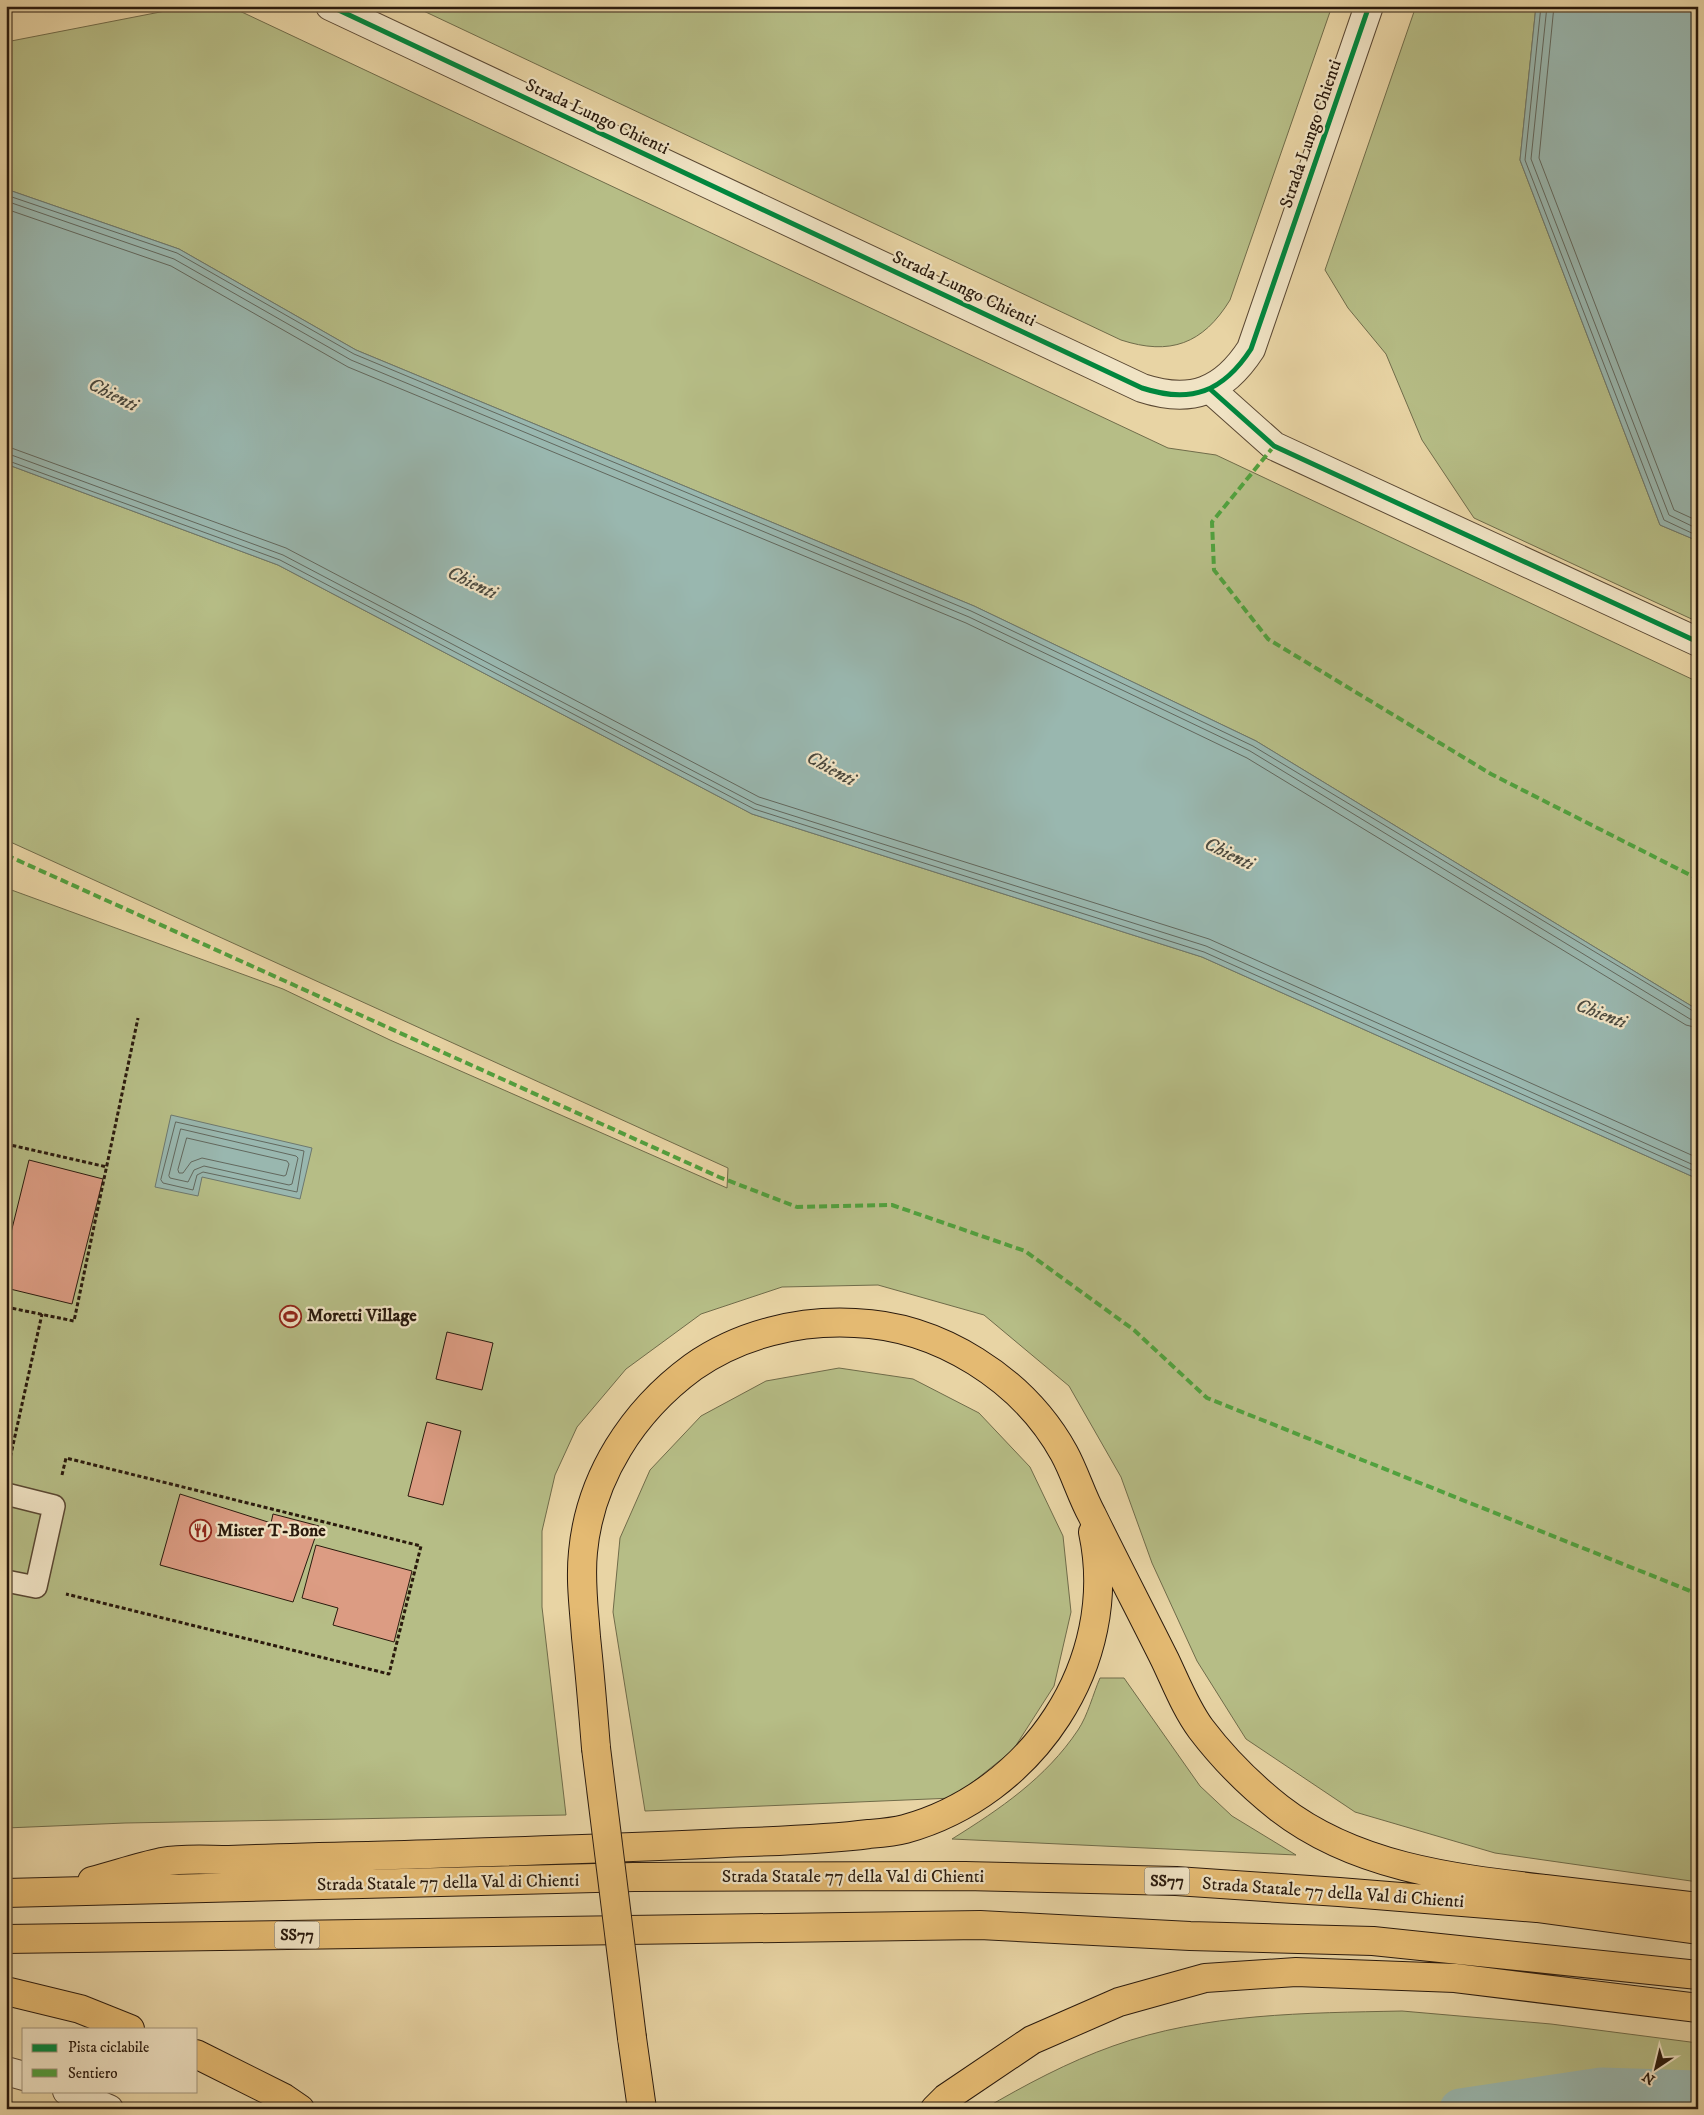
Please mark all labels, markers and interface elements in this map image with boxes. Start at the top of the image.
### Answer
street label: Strada Lungo Chienti [1275,57,1347,211]
street label: Strada Lungo Chienti [522,74,672,160]
street label: Strada Lungo Chienti [889,246,1039,332]
water label: Chienti [84,373,142,418]
water label: Chienti [443,561,502,605]
water label: Chienti [802,746,860,792]
water label: Chienti [1200,832,1259,876]
water label: Chienti [1572,994,1631,1034]
sports icon: Moretti Village [279,1304,303,1328]
place label: Moretti Village [307,1305,417,1327]
restaurant icon: Mister T-Bone [189,1519,213,1543]
place label: Mister T-Bone [217,1520,326,1542]
street label: Strada Statale 77 della Val di Chienti [722,1866,984,1888]
road number: SS77 [1144,1868,1190,1894]
street label: Strada Statale 77 della Val di Chienti [317,1870,579,1896]
street label: Strada Statale 77 della Val di Chienti [1201,1873,1465,1913]
road number: SS77 [274,1922,320,1948]
legend [22,2028,198,2092]
text: Pista ciclabile [68,2038,149,2057]
north arrow [1632,2042,1682,2092]
text: Sentiero [68,2064,118,2083]
text: N [1639,2067,1659,2089]

